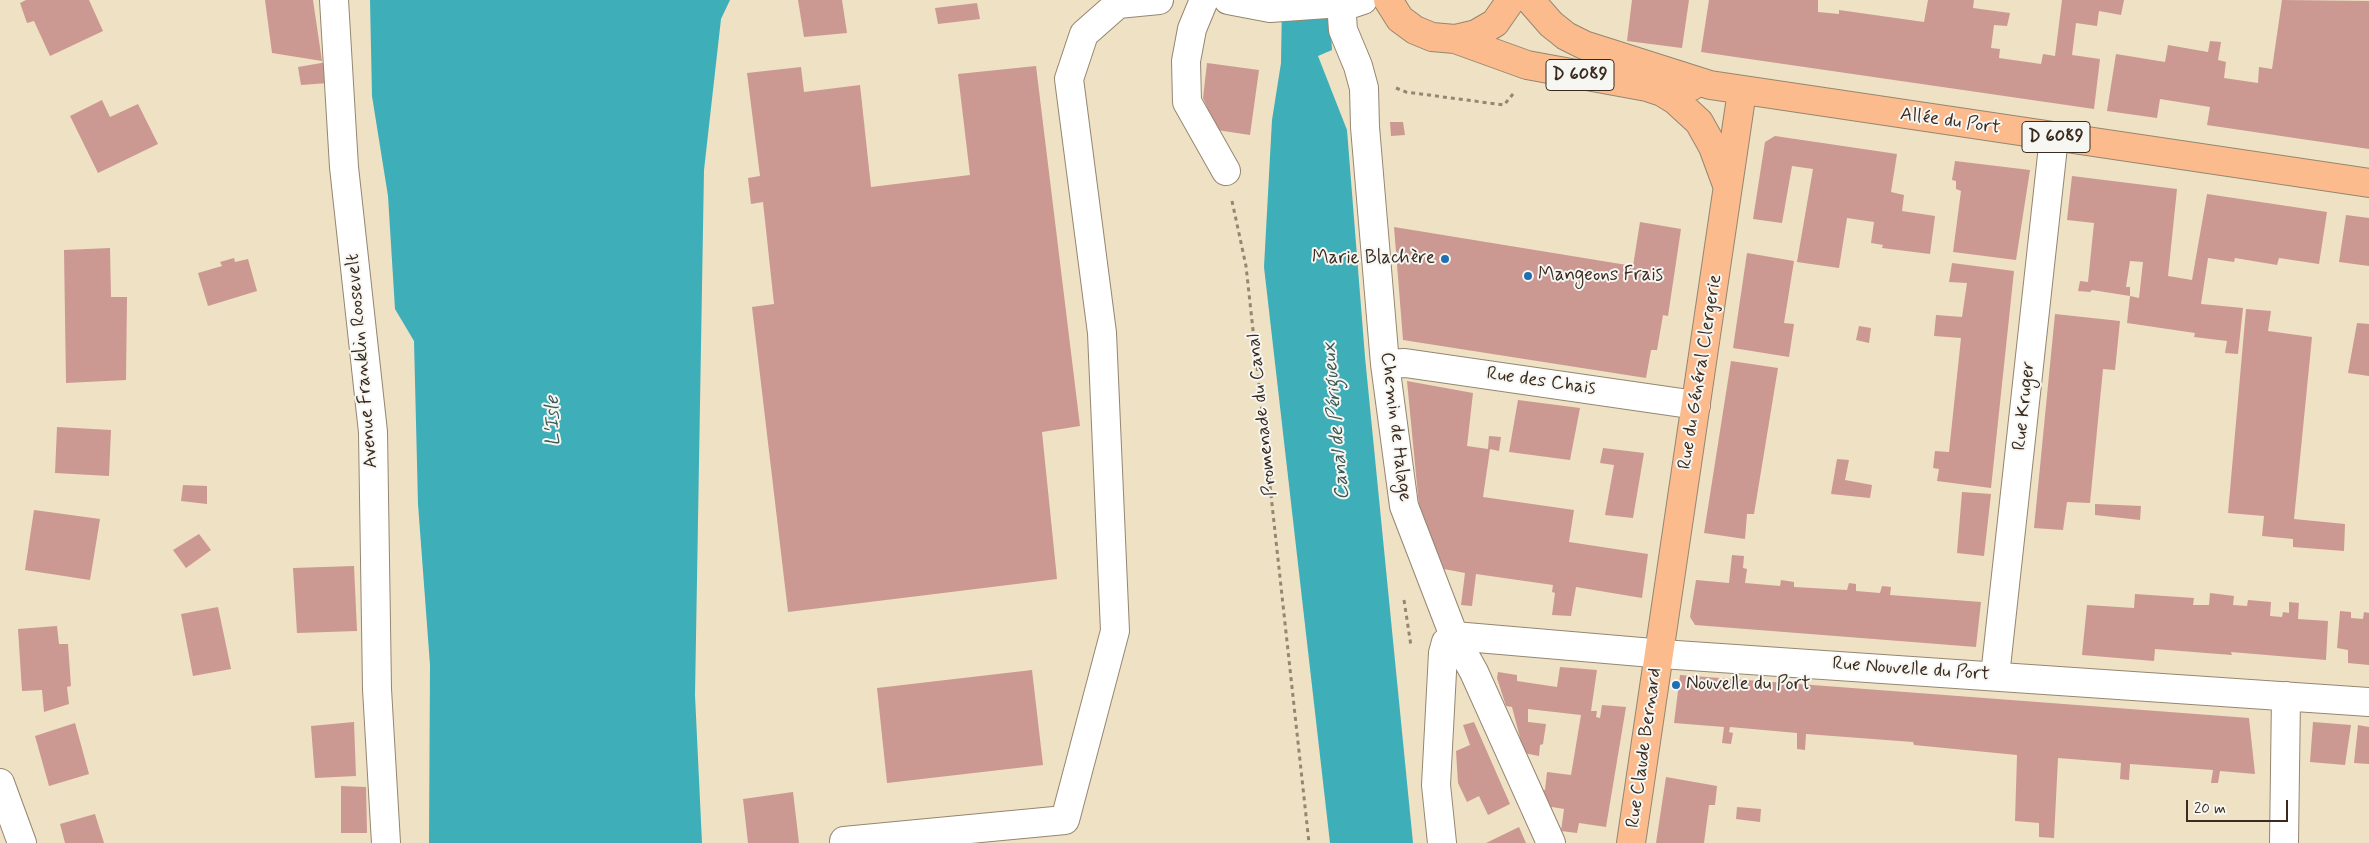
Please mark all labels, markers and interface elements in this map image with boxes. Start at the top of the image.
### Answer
road number: D 6089 [1546,60,1614,90]
street label: Allée du Port [1898,104,2002,140]
road number: D 6089 [2022,121,2090,152]
place label: Marie Blachère [1312,248,1435,270]
street label: Avenue Franklin Roosevelt [342,253,384,469]
marker: Marie Blachère [1439,253,1451,265]
place label: Mangeons Frais [1538,265,1663,287]
marker: Mangeons Frais [1522,270,1534,282]
street label: Rue du Général Clergerie [1674,273,1728,471]
street label: Promenade du Canal [1243,333,1283,497]
water label: Canal de Périgueux [1318,341,1356,501]
street label: Chemin de Halage [1375,351,1415,503]
street label: Rue Kruger [2009,360,2041,452]
street label: Rue des Chais [1485,363,1597,401]
water label: L'Isle [542,396,566,446]
street label: Rue Nouvelle du Port [1832,653,1990,687]
street label: Rue Claude Bernard [1622,667,1668,829]
place label: Nouvelle du Port [1686,674,1810,696]
marker: Nouvelle du Port [1670,679,1682,691]
scale bar [2189,790,2292,822]
text: 20 m [2194,799,2226,819]

